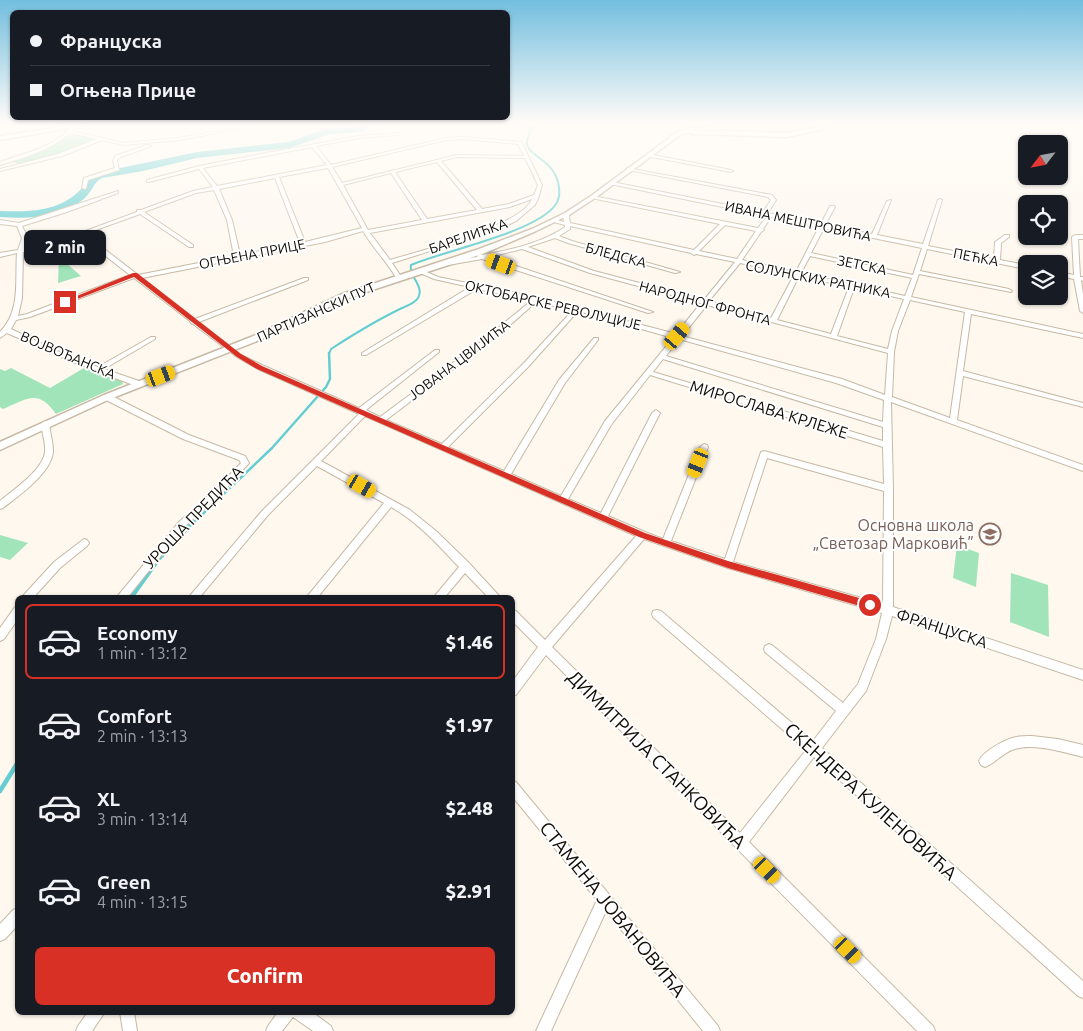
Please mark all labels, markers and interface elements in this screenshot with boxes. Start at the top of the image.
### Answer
text: Француска [60,30,162,52]
text: Огњена Прице [60,79,196,101]
north arrow [1018,135,1068,185]
map controls [1018,135,1068,305]
button: locate [1018,195,1068,245]
street label: ИВАНА МЕШТРОВИЋА [723,198,873,244]
street label: БАРЕЛИЋКА [427,215,509,257]
callout: 2 min [24,230,106,264]
street label: ОГЊЕНА ПРИЦЕ [197,236,307,272]
text: 2 min [45,238,85,256]
street label: БЛЕДСКА [584,239,648,271]
street label: ПЕЋКА [952,245,1000,269]
car [484,252,517,276]
street label: ЗЕТСКА [836,252,888,278]
button: layers [1018,255,1068,305]
street label: СОЛУНСКИХ РАТНИКА [744,257,892,301]
street label: ОКТОБАРСКЕ РЕВОЛУЦИЈЕ [463,277,643,333]
street label: НАРОДНОГ ФРОНТА [637,278,773,328]
street label: ПАРТИЗАНСКИ ПУТ [254,279,378,345]
route end [54,291,76,313]
street label: ЈОВАНА ЦВИЈИЋА [405,317,513,403]
car [661,320,692,352]
street label: ВОЈВОЂАНСКА [18,328,118,382]
car [144,364,177,388]
street label: МИРОСЛАВА КРЛЕЖЕ [688,376,850,442]
car [685,446,710,480]
street label: УРОША ПРЕДИЋА [140,462,247,572]
car [345,472,378,500]
place label: Основна школа „Светозар Марковић” [813,516,974,552]
school or university icon: Основна школа „Светозар Марковић” [978,522,1002,546]
route start [859,594,881,616]
street label: ФРАНЦУСКА [894,605,990,651]
icon: car [37,619,82,664]
text: Economy [97,622,178,644]
text: $1.46 [445,631,493,653]
text: 1 min · 13:12 [97,644,188,662]
street label: ДИМИТРИЈА СТАНКОВИЋА [563,665,751,853]
icon: car [37,702,82,747]
text: Comfort [97,705,172,727]
text: $1.97 [445,714,493,736]
street label: СКЕНДЕРА КУЛЕНОВИЋА [780,718,962,885]
text: 2 min · 13:13 [97,727,188,745]
icon: car [37,785,82,830]
text: XL [97,788,120,810]
text: $2.48 [445,797,493,819]
text: 3 min · 13:14 [97,810,188,828]
street label: СТАМЕНА ЈОВАНОВИЋА [535,817,691,1002]
car [751,854,782,886]
icon: car [37,868,82,913]
text: Green [97,871,151,893]
text: $2.91 [445,880,493,902]
text: 4 min · 13:15 [97,893,188,911]
car [832,934,863,966]
button: Confirm [35,947,495,1005]

